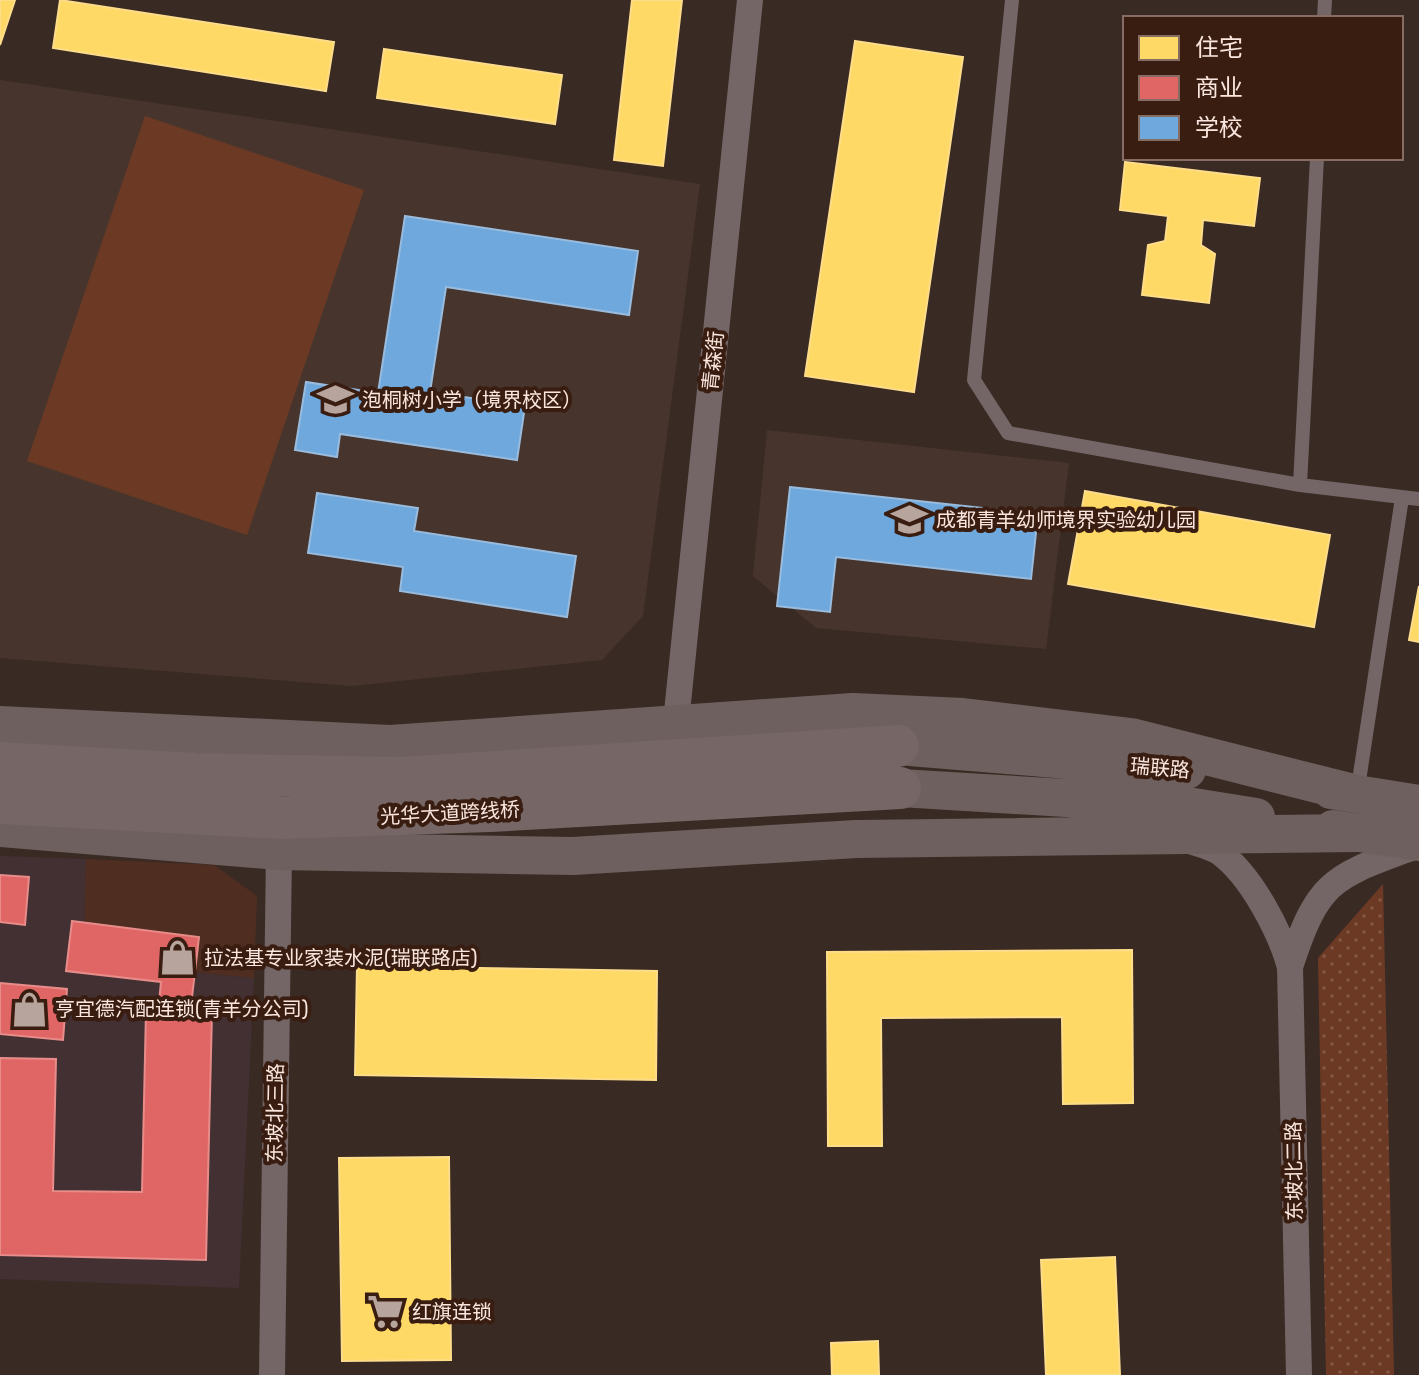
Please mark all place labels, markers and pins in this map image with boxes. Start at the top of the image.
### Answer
school or university icon: 泡桐树小学（境界校区） [317,381,355,419]
place label: 泡桐树小学（境界校区） [362,388,582,412]
school or university icon: 成都青羊幼师境界实验幼儿园 [891,501,929,539]
place label: 成都青羊幼师境界实验幼儿园 [936,508,1196,532]
shop icon: 拉法基专业家装水泥(瑞联路店) [159,939,197,977]
place label: 拉法基专业家装水泥(瑞联路店) [204,946,478,970]
shop icon: 亨宜德汽配连锁(青羊分公司) [10,990,48,1028]
place label: 亨宜德汽配连锁(青羊分公司) [55,997,309,1021]
supermarket icon: 红旗连锁 [367,1293,405,1331]
place label: 红旗连锁 [412,1300,492,1324]

